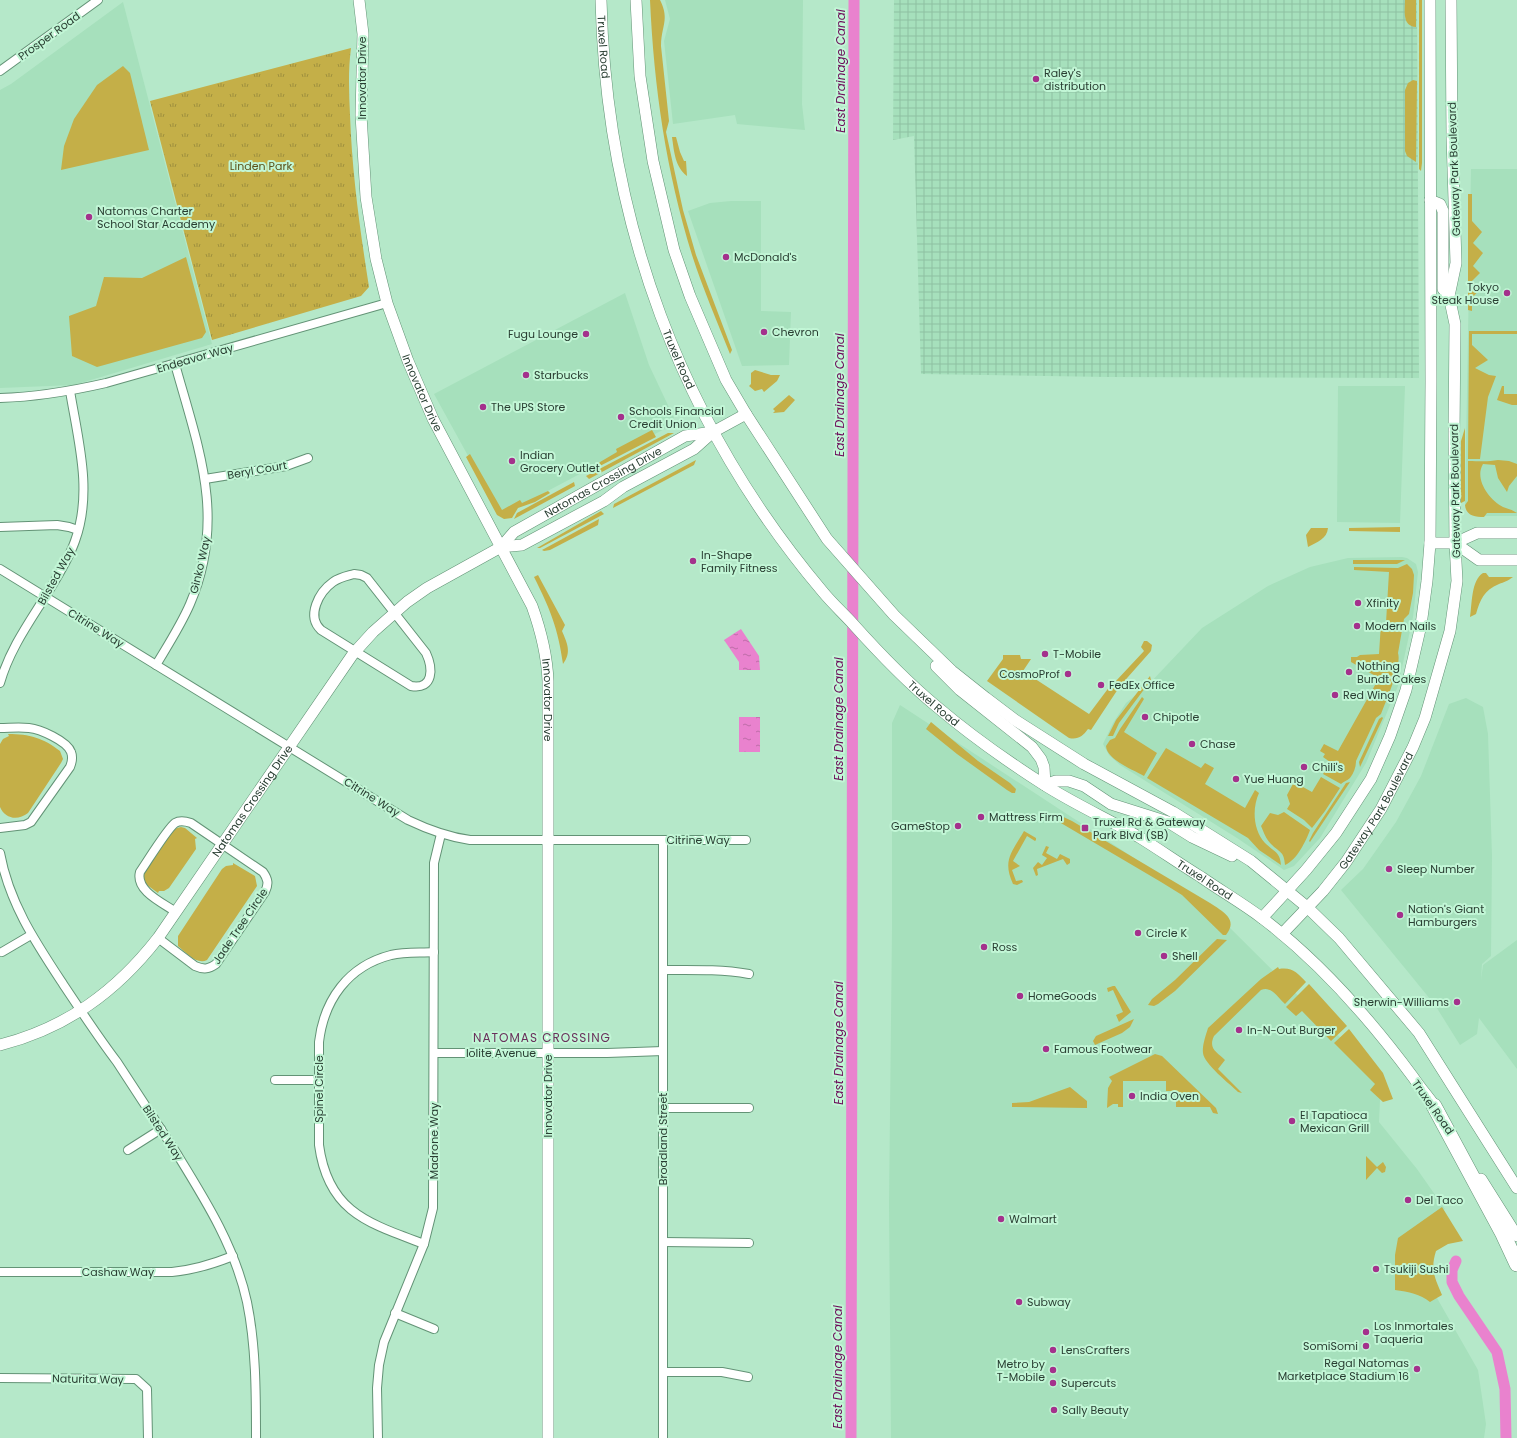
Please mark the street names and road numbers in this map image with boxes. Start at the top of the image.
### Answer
street label: Prosper Road [15,8,83,64]
street label: Truxel Road [593,15,614,79]
street label: Innovator Drive [354,36,370,120]
street label: Gateway Park Boulevard [1444,102,1464,236]
street label: Truxel Road [659,327,699,392]
street label: Endeavor Way [155,339,236,377]
street label: Innovator Drive [398,352,446,435]
street label: Gateway Park Boulevard [1446,424,1464,558]
street label: Natomas Crossing Drive [541,443,665,521]
street label: Beryl Court [226,457,288,483]
street label: Ginko Way [186,534,215,595]
street label: Bilsted Way [34,544,79,608]
street label: Citrine Way [65,604,128,652]
street label: Innovator Drive [538,657,556,742]
street label: Truxel Road [904,677,963,730]
street label: Natomas Crossing Drive [208,741,296,860]
street label: Gateway Park Boulevard [1335,749,1417,873]
street label: Citrine Way [341,773,404,821]
street label: Citrine Way [666,832,730,848]
street label: Truxel Road [1174,856,1236,904]
street label: Jade Tree Circle [209,885,272,967]
street label: Iolite Avenue [466,1045,536,1061]
street label: Innovator Drive [540,1054,556,1138]
street label: Spinel Circle [311,1055,327,1123]
street label: Truxel Road [1408,1076,1458,1138]
street label: Broadland Street [655,1093,671,1185]
street label: Bilsted Way [139,1102,187,1165]
street label: Madrone Way [426,1102,442,1179]
street label: Cashaw Way [82,1264,155,1280]
street label: Naturita Way [52,1370,125,1388]

